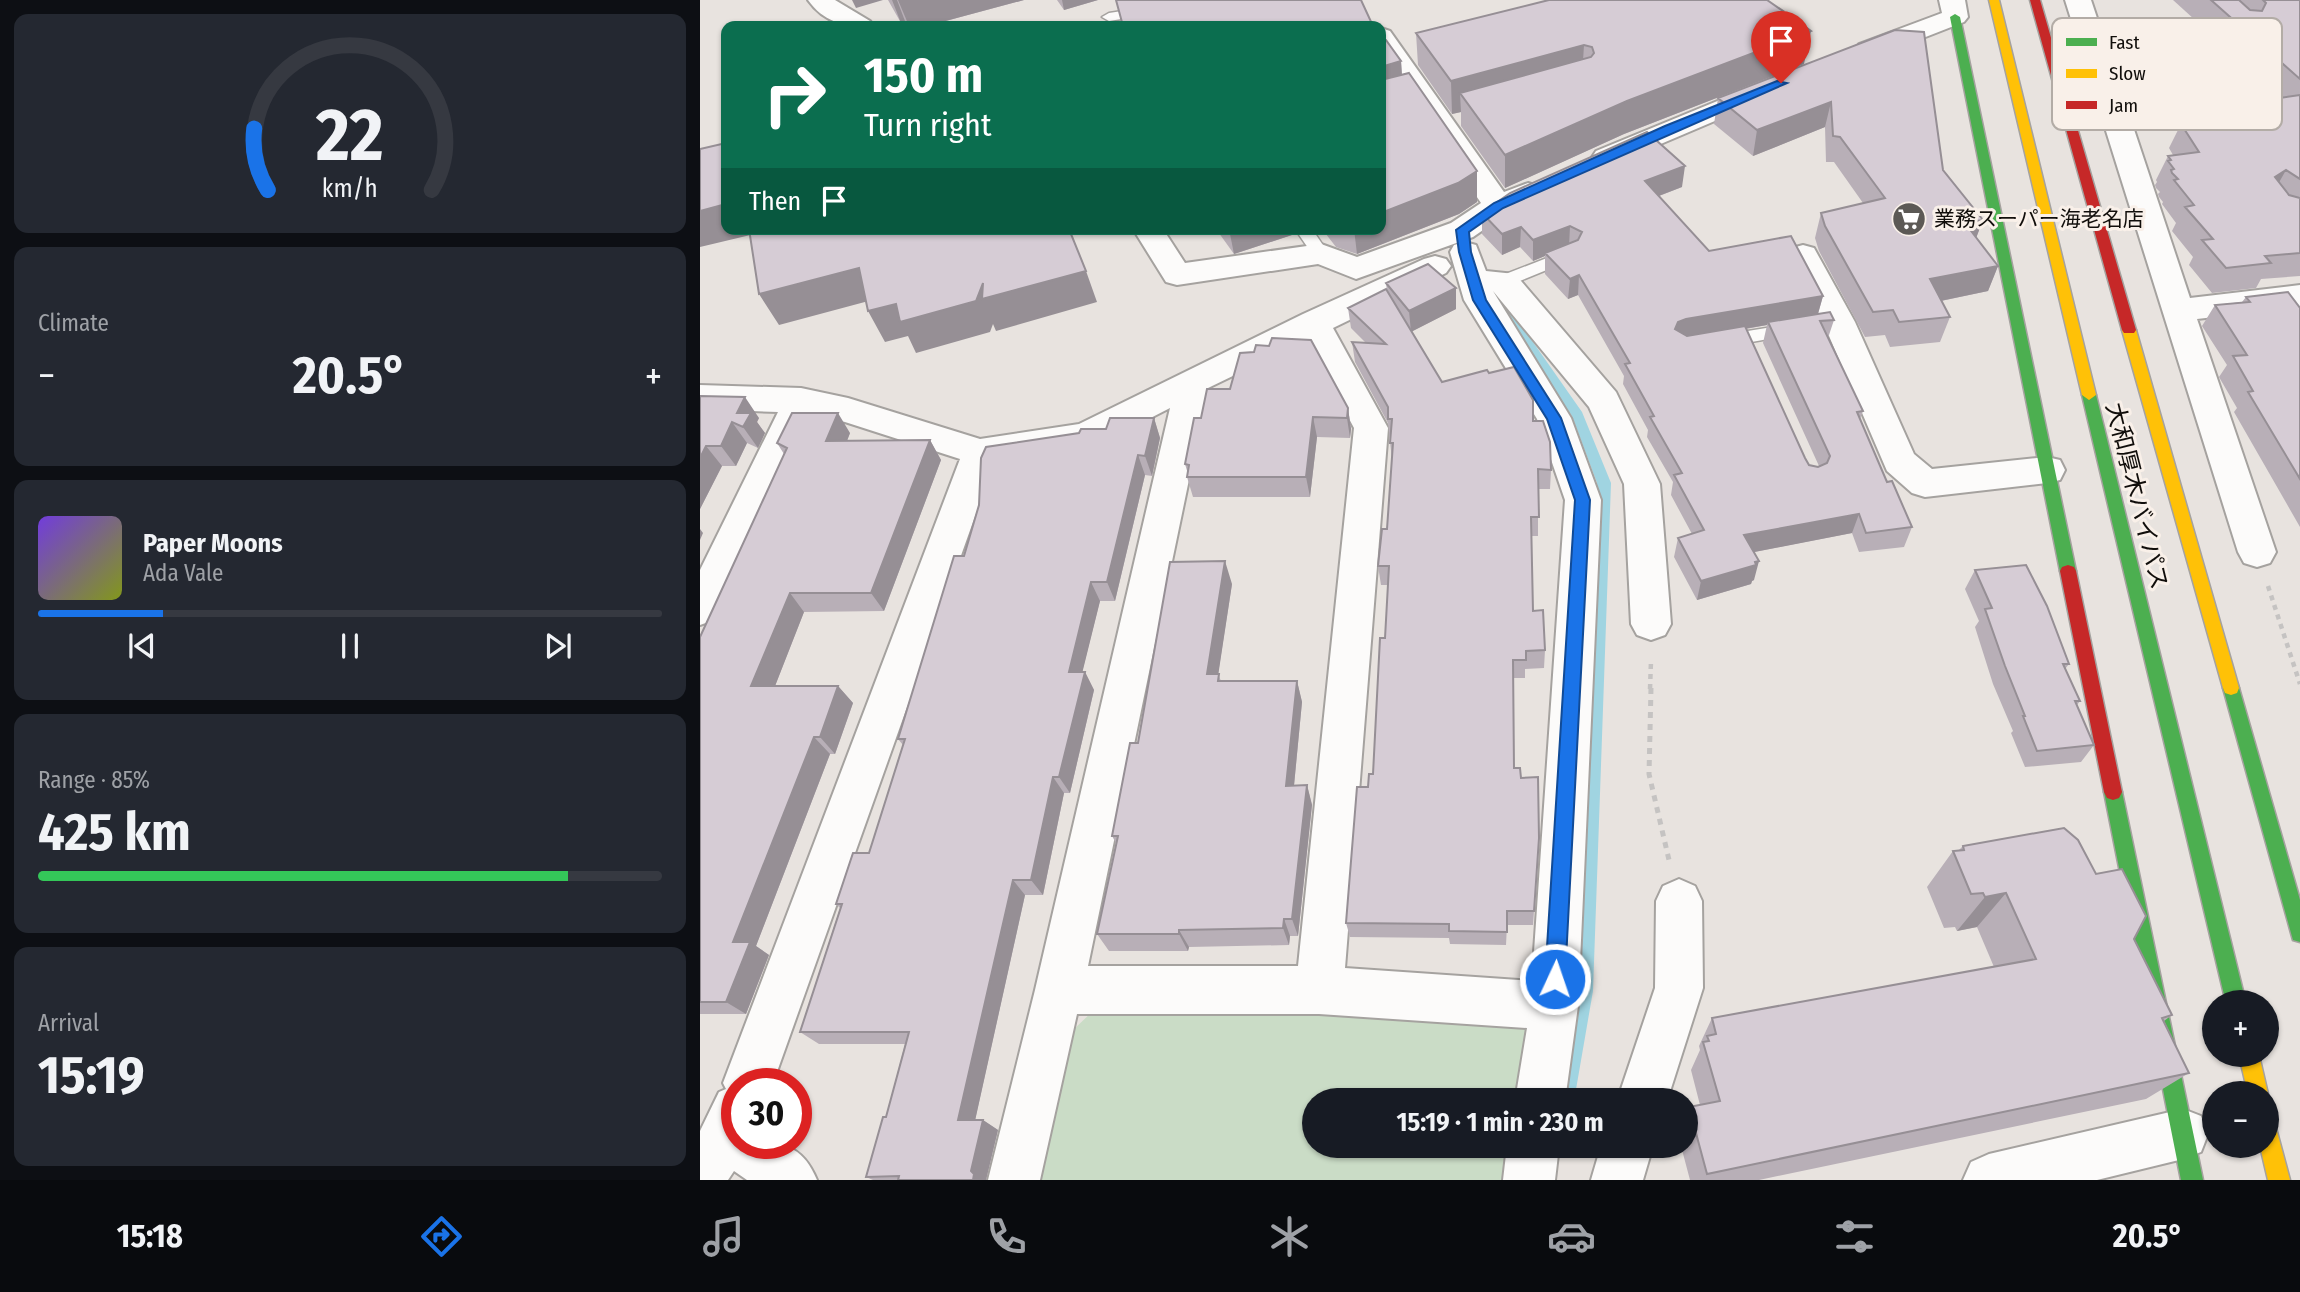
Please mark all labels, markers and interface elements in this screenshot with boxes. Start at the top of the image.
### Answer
pin [1751,11,1811,83]
legend [2052,18,2282,130]
icon: arrive [1762,22,1800,60]
text: Fast [2109,31,2140,54]
text: 150 m [864,46,983,105]
icon: right [749,49,840,140]
text: Slow [2109,62,2146,85]
text: 22 [315,92,384,179]
text: Jam [2109,94,2138,117]
text: Turn right [864,106,991,144]
text: km/h [322,173,378,203]
icon: arrive [815,182,853,220]
text: Then [749,186,801,217]
supermarket icon: 業務スーパー海老名店 [1890,200,1928,238]
place label: 業務スーパー海老名店 [1934,206,2144,232]
text: Climate [38,309,109,337]
text: 20.5° [293,344,407,407]
text: − [38,353,55,399]
text: + [645,353,662,399]
street label: 大和厚木バイパス [2100,400,2174,592]
text: Paper Moons [143,528,283,559]
text: Ada Vale [143,559,223,587]
icon: previous [123,627,161,665]
icon: pause [331,627,369,665]
icon: next [539,627,577,665]
text: Range · 85% [38,766,150,794]
text: 425 km [38,801,191,864]
position arrow [1518,942,1592,1016]
map controls [2202,990,2279,1158]
button: + [2202,990,2279,1067]
text: Arrival [38,1009,99,1037]
text: 15:19 [38,1044,145,1107]
speed limit sign: 30 [721,1068,812,1159]
button: − [2202,1081,2279,1158]
text: 15:19 · 1 min · 230 m [1396,1107,1604,1138]
icon: directions [417,1212,466,1261]
icon: music [699,1212,748,1261]
icon: phone [982,1212,1031,1261]
icon: climate [1265,1212,1314,1261]
icon: car [1547,1212,1596,1261]
icon: filters [1830,1212,1879,1261]
text: 15:18 [117,1217,183,1255]
text: 20.5° [2113,1217,2183,1255]

